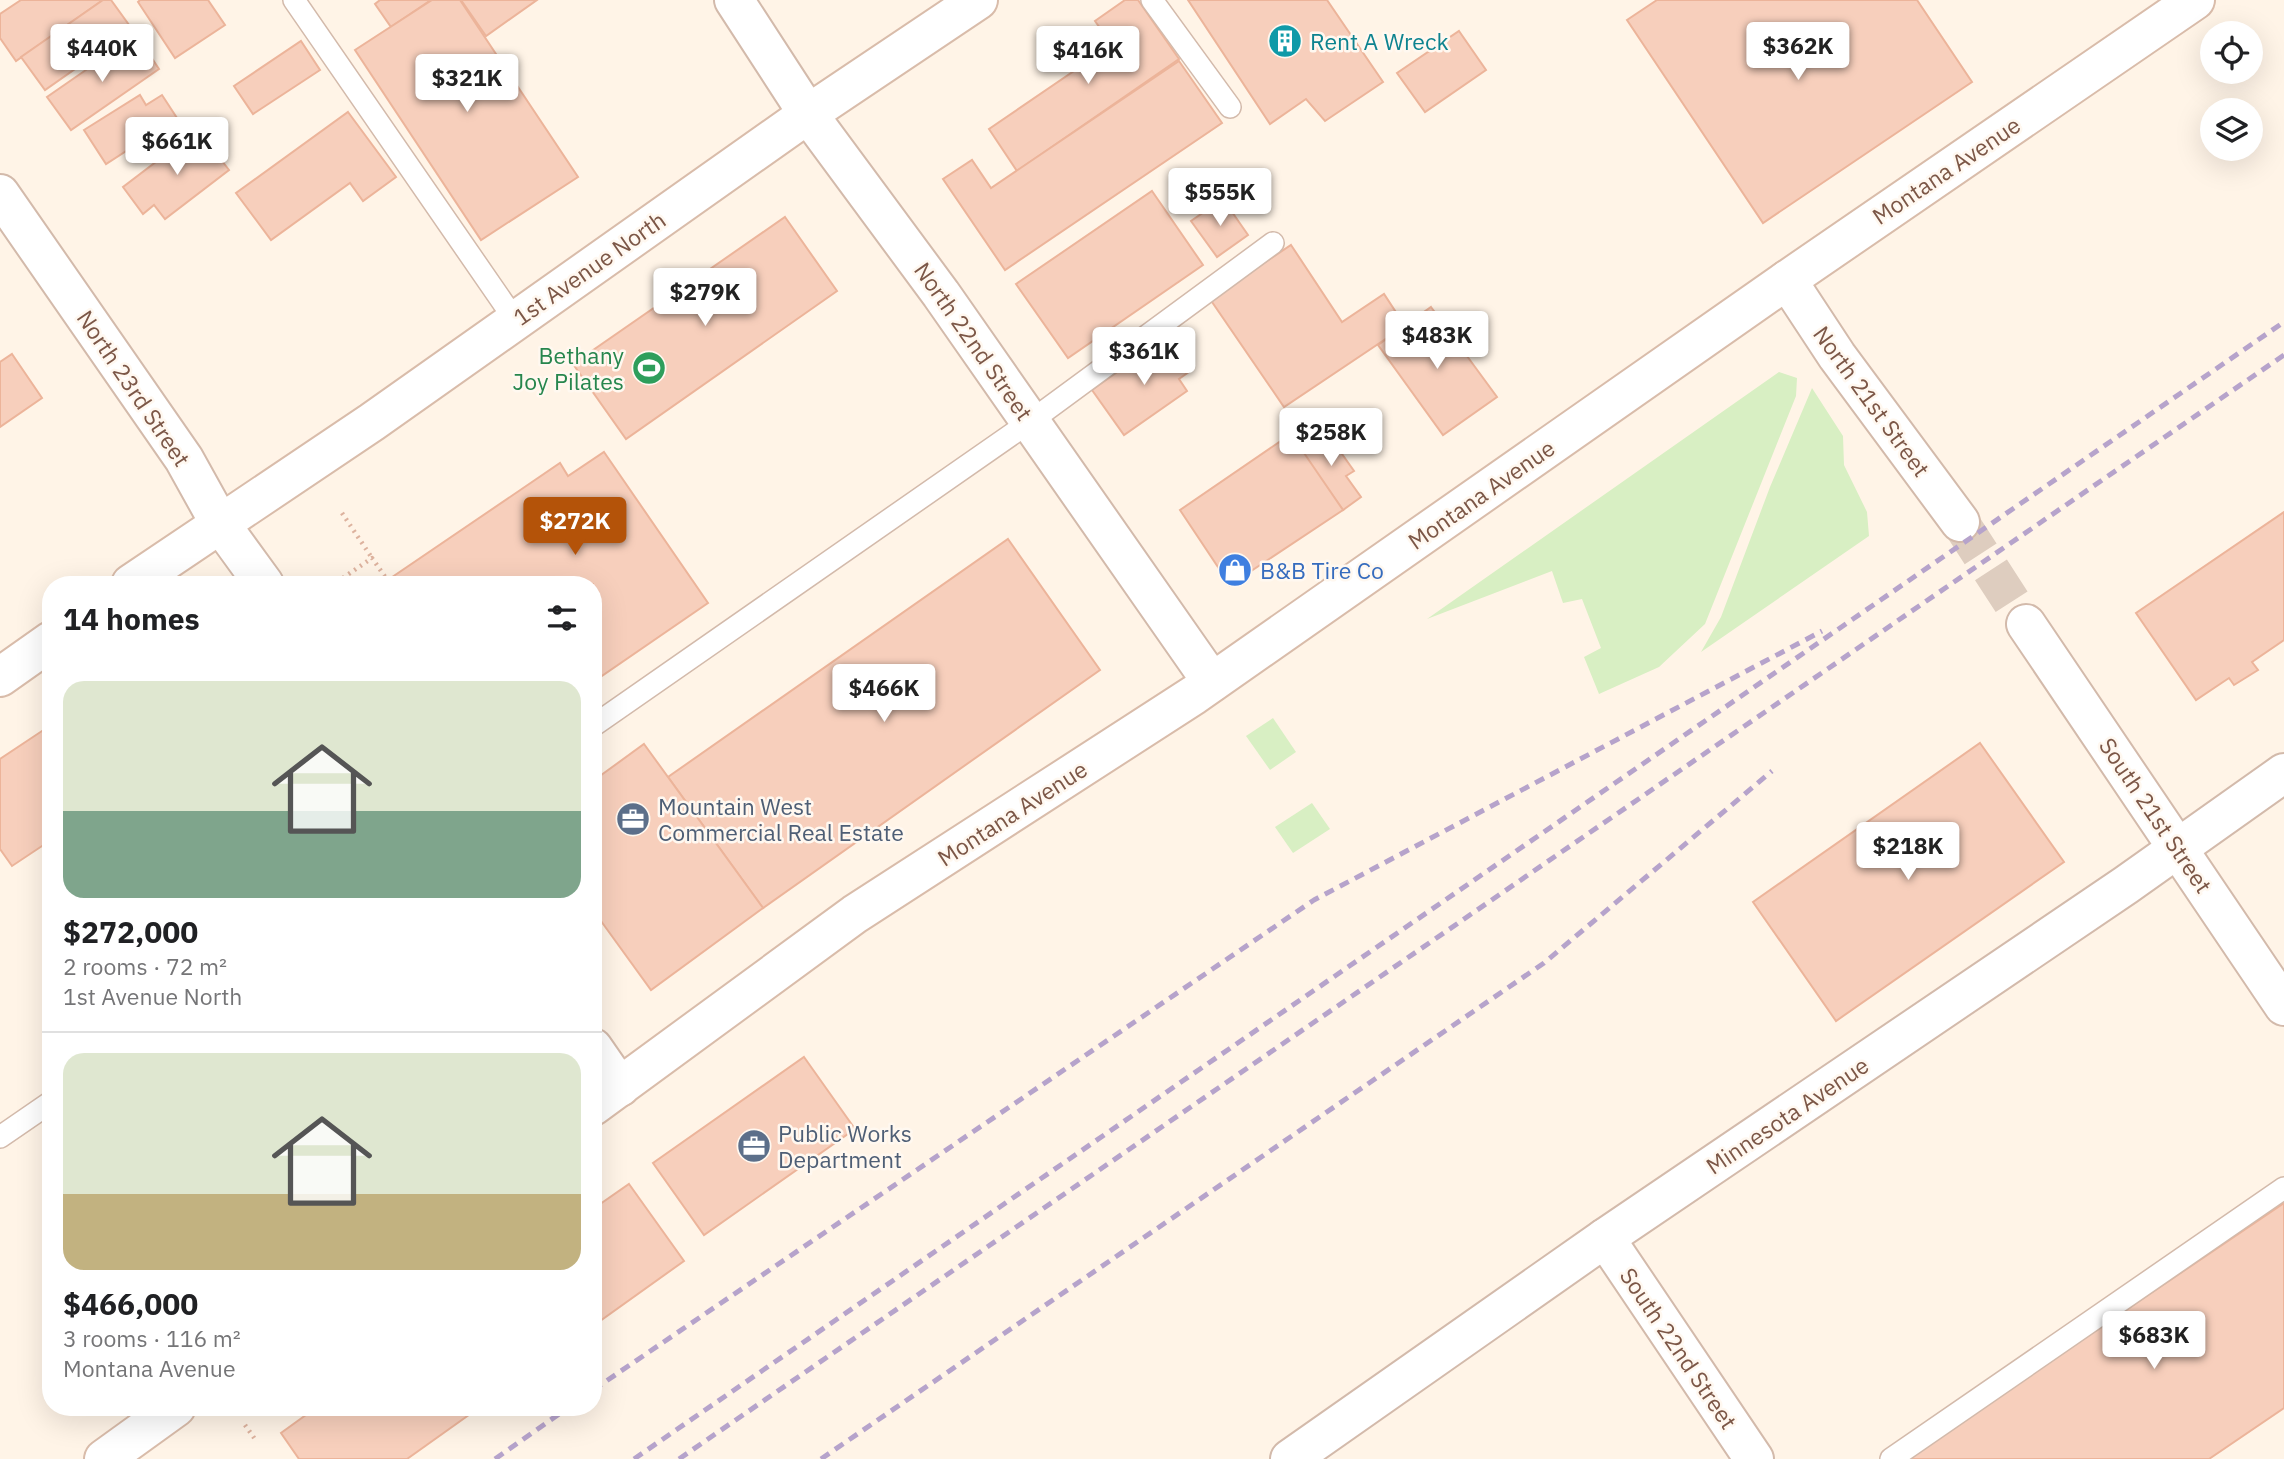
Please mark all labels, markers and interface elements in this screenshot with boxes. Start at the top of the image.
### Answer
map controls [2200,21,2263,161]
button: locate [2200,21,2263,84]
building icon: Rent A Wreck [1266,22,1304,60]
pin: $362K [1749,22,1847,82]
pin: $440K [53,24,151,84]
place label: Rent A Wreck [1310,26,1449,56]
pin: $416K [1039,27,1137,86]
text: $362K [1762,30,1834,60]
text: $440K [66,32,138,62]
text: $416K [1052,34,1124,64]
pin: $321K [418,54,516,114]
text: $321K [431,62,503,92]
button: layers [2200,98,2263,161]
street label: Montana Avenue [1866,109,2026,231]
pin: $661K [128,118,226,177]
text: $661K [141,125,213,155]
pin: $555K [1171,168,1269,228]
text: $555K [1184,176,1256,206]
street label: 1st Avenue North [507,204,671,332]
street label: North 22nd Street [908,256,1040,426]
pin: $279K [656,268,754,328]
text: $279K [669,276,741,306]
street label: North 23rd Street [71,304,197,472]
pin: $483K [1388,312,1486,371]
text: $483K [1401,319,1473,349]
street label: North 21st Street [1807,320,1937,482]
pin: $361K [1095,328,1193,387]
text: $361K [1108,335,1180,365]
place label: Bethany Joy Pilates [513,340,625,396]
sports icon: Bethany Joy Pilates [630,349,668,387]
pin: $258K [1282,408,1380,468]
text: $258K [1295,416,1367,446]
street label: Montana Avenue [1402,432,1560,556]
pin: $272K [526,498,624,557]
text: $272K [539,505,611,535]
shop icon: B&B Tire Co [1216,551,1254,589]
place label: B&B Tire Co [1260,555,1384,585]
text: 14 homes [63,599,200,638]
icon: filters [543,599,581,637]
pin: $466K [835,664,933,724]
text: $466K [848,672,920,702]
icon: home [259,726,385,852]
street label: South 21st Street [2093,732,2219,898]
street label: Montana Avenue [931,753,1093,873]
place label: Mountain West Commercial Real Estate [658,791,904,847]
office icon: Mountain West Commercial Real Estate [614,800,652,838]
pin: $218K [1859,822,1957,882]
text: $218K [1872,830,1944,860]
text: $272,000 [63,912,198,951]
text: 2 rooms · 72 m² [63,951,227,981]
text: 1st Avenue North [63,981,242,1011]
street label: Minnesota Avenue [1700,1049,1874,1181]
icon: home [259,1098,385,1224]
place label: Public Works Department [778,1118,912,1174]
office icon: Public Works Department [735,1127,773,1165]
street label: South 22nd Street [1614,1262,1744,1434]
text: $466,000 [63,1284,198,1323]
pin: $683K [2105,1312,2203,1371]
text: $683K [2118,1319,2190,1349]
text: 3 rooms · 116 m² [63,1323,241,1353]
text: Montana Avenue [63,1353,236,1383]

